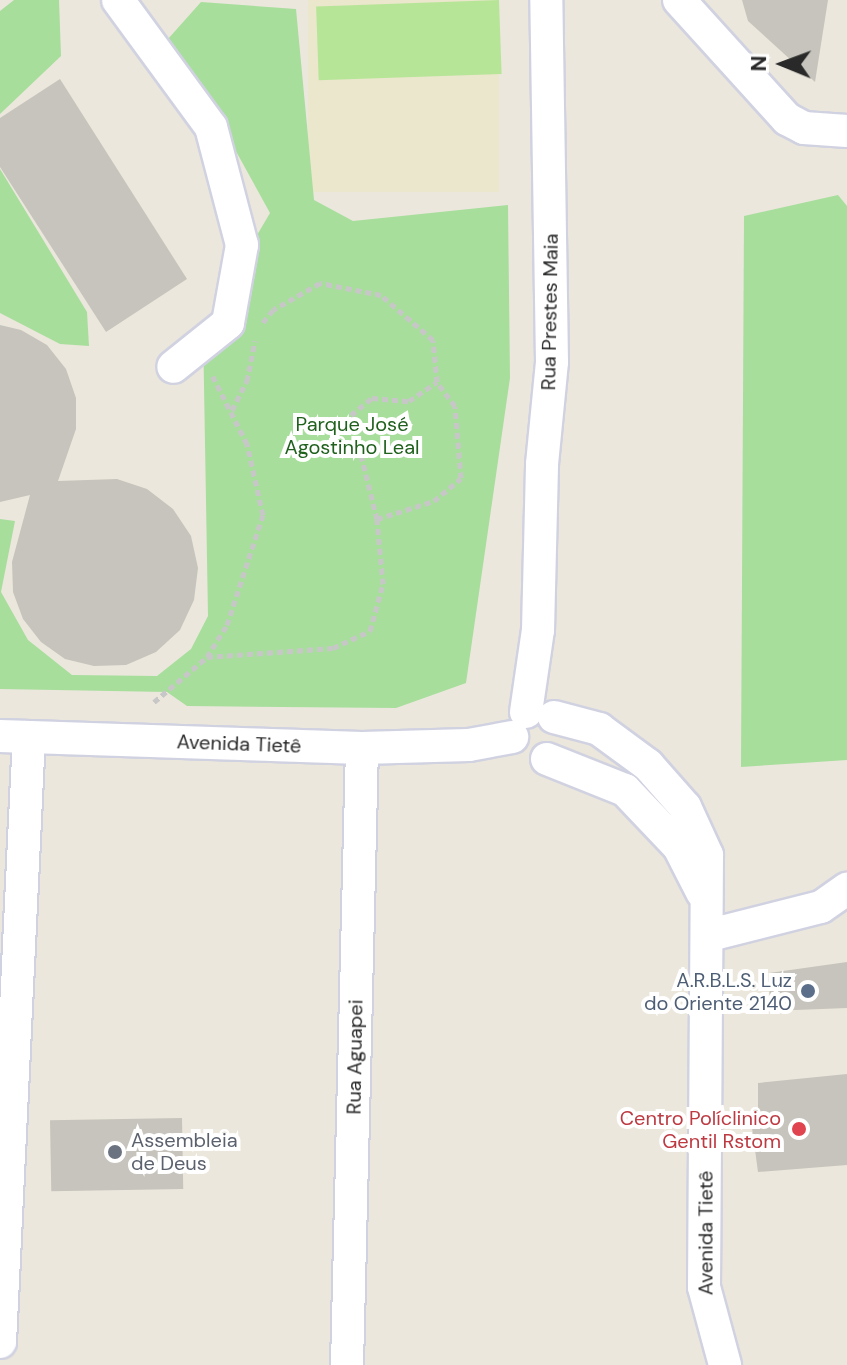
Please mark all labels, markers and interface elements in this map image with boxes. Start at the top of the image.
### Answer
north arrow [743,24,823,104]
text: N [744,55,773,72]
street label: Rua Prestes Maia [537,233,563,391]
park label: Parque José Agostinho Leal [284,413,420,460]
street label: Avenida Tietê [176,730,302,758]
place label: A.R.B.L.S. Luz do Oriente 2140 [644,968,792,1015]
marker: A.R.B.L.S. Luz do Oriente 2140 [799,982,817,1000]
street label: Rua Aguapei [342,999,368,1115]
place label: Centro Políclinico Gentil Rstom [620,1106,781,1153]
marker: Centro Políclinico Gentil Rstom [788,1118,810,1140]
place label: Assembleia de Deus [131,1128,238,1175]
marker: Assembleia de Deus [106,1143,124,1161]
street label: Avenida Tietê [694,1171,718,1295]

